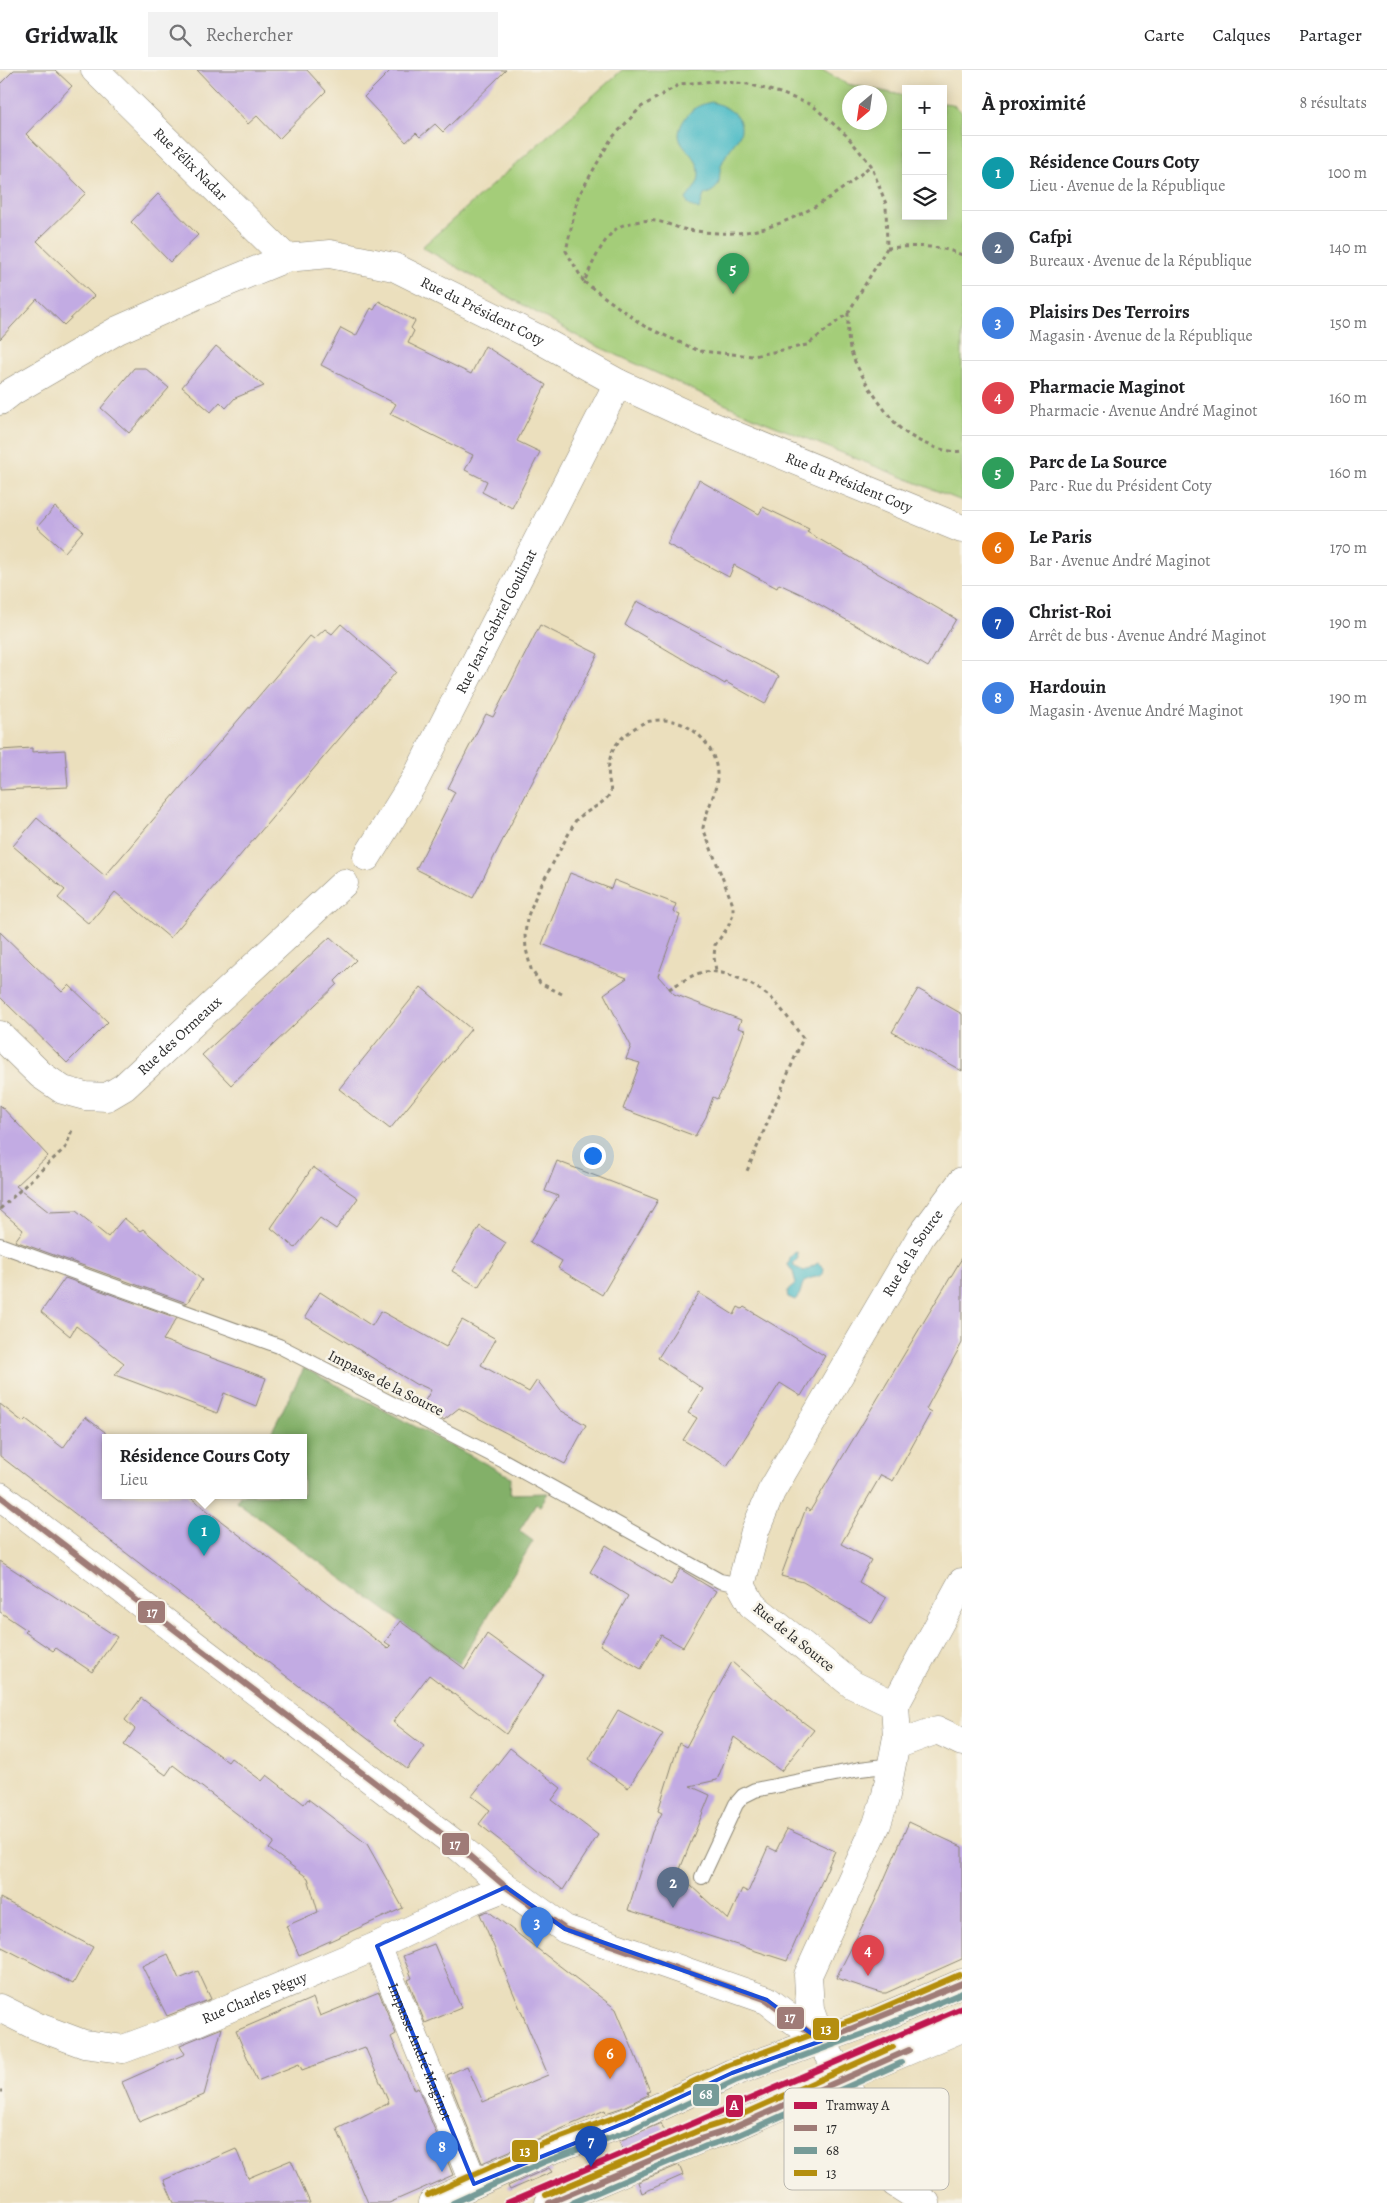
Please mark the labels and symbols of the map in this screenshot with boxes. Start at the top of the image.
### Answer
north arrow [842,85,887,130]
street label: Rue Félix Nadar [149,123,232,205]
pin: 5 [717,253,749,294]
street label: Rue du Président Coty [417,272,548,350]
street label: Rue du Président Coty [783,447,916,518]
street label: Rue Jean-Gabriel Goulinat [451,546,541,697]
street label: Rue des Ormeaux [133,992,226,1080]
your location [580,1143,606,1169]
street label: Rue de la Source [878,1205,948,1300]
street label: Impasse de la Source [325,1345,448,1421]
pin: 1 [188,1515,220,1556]
street label: Rue de la Source [749,1598,839,1676]
line badge: 17 [137,1600,166,1624]
text: 17 [147,1603,158,1622]
line badge: 17 [441,1832,470,1856]
text: 17 [450,1835,461,1854]
pin: 2 [657,1867,689,1908]
pin: 3 [521,1907,553,1948]
pin: 4 [852,1935,884,1976]
street label: Rue Charles Péguy [199,1966,310,2029]
street label: Impasse André Maginot [383,1980,457,2123]
line badge: 17 [776,2006,805,2030]
text: 17 [785,2008,796,2027]
line badge: 13 [812,2017,840,2041]
text: 13 [820,2020,832,2039]
pin: 6 [594,2038,626,2079]
line badge: 68 [692,2083,720,2107]
text: 68 [699,2085,713,2104]
legend [784,2088,949,2190]
line badge: A [725,2094,744,2118]
text: A [729,2096,739,2115]
text: Tramway A [826,2096,890,2115]
text: 17 [826,2119,837,2138]
pin: 7 [575,2126,607,2167]
pin: 8 [426,2131,458,2172]
line badge: 13 [511,2139,539,2163]
text: 68 [826,2141,839,2160]
text: 13 [519,2142,531,2161]
text: 13 [826,2164,837,2183]

